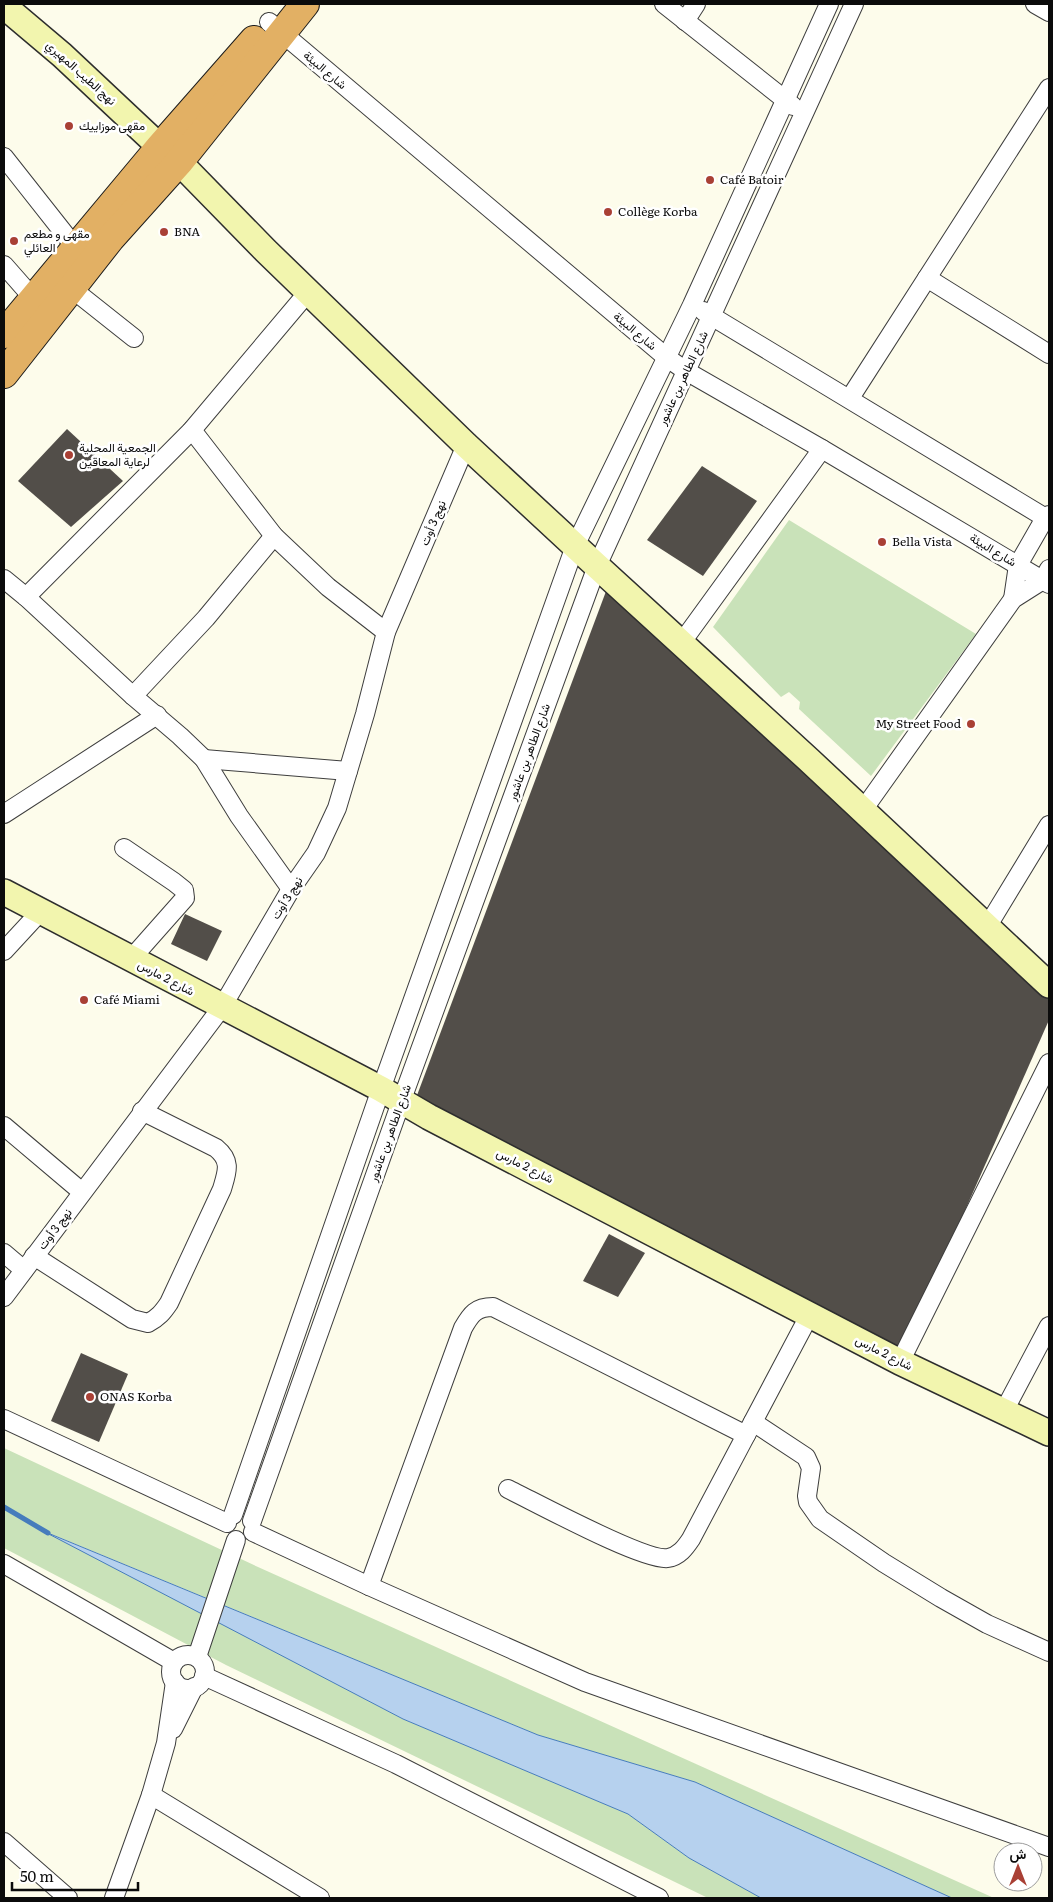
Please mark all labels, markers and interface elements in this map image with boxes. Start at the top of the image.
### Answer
street label: نهج الطيب المهيري [41,36,121,110]
street label: شارع البيئة [299,46,351,94]
place label: مقهى موزاييك [79,116,145,134]
marker: مقهى موزاييك [63,120,75,132]
place label: Café Batoir [720,170,784,188]
marker: Café Batoir [704,174,716,186]
place label: Collège Korba [618,202,698,220]
marker: Collège Korba [602,206,614,218]
place label: BNA [174,222,200,240]
place label: مقهى و مطعم العائلي [24,224,90,258]
marker: BNA [158,226,170,238]
marker: مقهى و مطعم العائلي [8,235,20,247]
street label: شارع البيئة [609,307,661,355]
street label: شارع الطاهر بن عاشور [652,327,713,429]
place label: الجمعية المحلية لرعاية المعاقين [79,438,156,470]
marker: الجمعية المحلية لرعاية المعاقين [63,449,75,461]
street label: نهج 3 أوت [414,497,451,548]
street label: شارع البيئة [966,528,1020,571]
place label: Bella Vista [892,532,953,550]
marker: Bella Vista [876,536,888,548]
street label: شارع الطاهر بن عاشور [502,701,555,804]
place label: My Street Food [876,714,962,732]
marker: My Street Food [965,718,977,730]
street label: نهج 3 أوت [266,873,307,923]
street label: شارع 2 مارس [134,955,198,1000]
place label: Café Miami [94,990,160,1008]
marker: Café Miami [78,994,90,1006]
street label: شارع الطاهر بن عاشور [363,1082,416,1185]
street label: شارع 2 مارس [493,1143,557,1188]
street label: نهج 3 أوت [33,1204,77,1253]
street label: شارع 2 مارس [852,1330,916,1375]
place label: ONAS Korba [100,1387,172,1405]
marker: ONAS Korba [84,1391,96,1403]
north arrow [993,1842,1043,1892]
text: ش [1010,1843,1027,1863]
scale bar [12,1860,139,1892]
text: 50 m [20,1864,54,1887]

